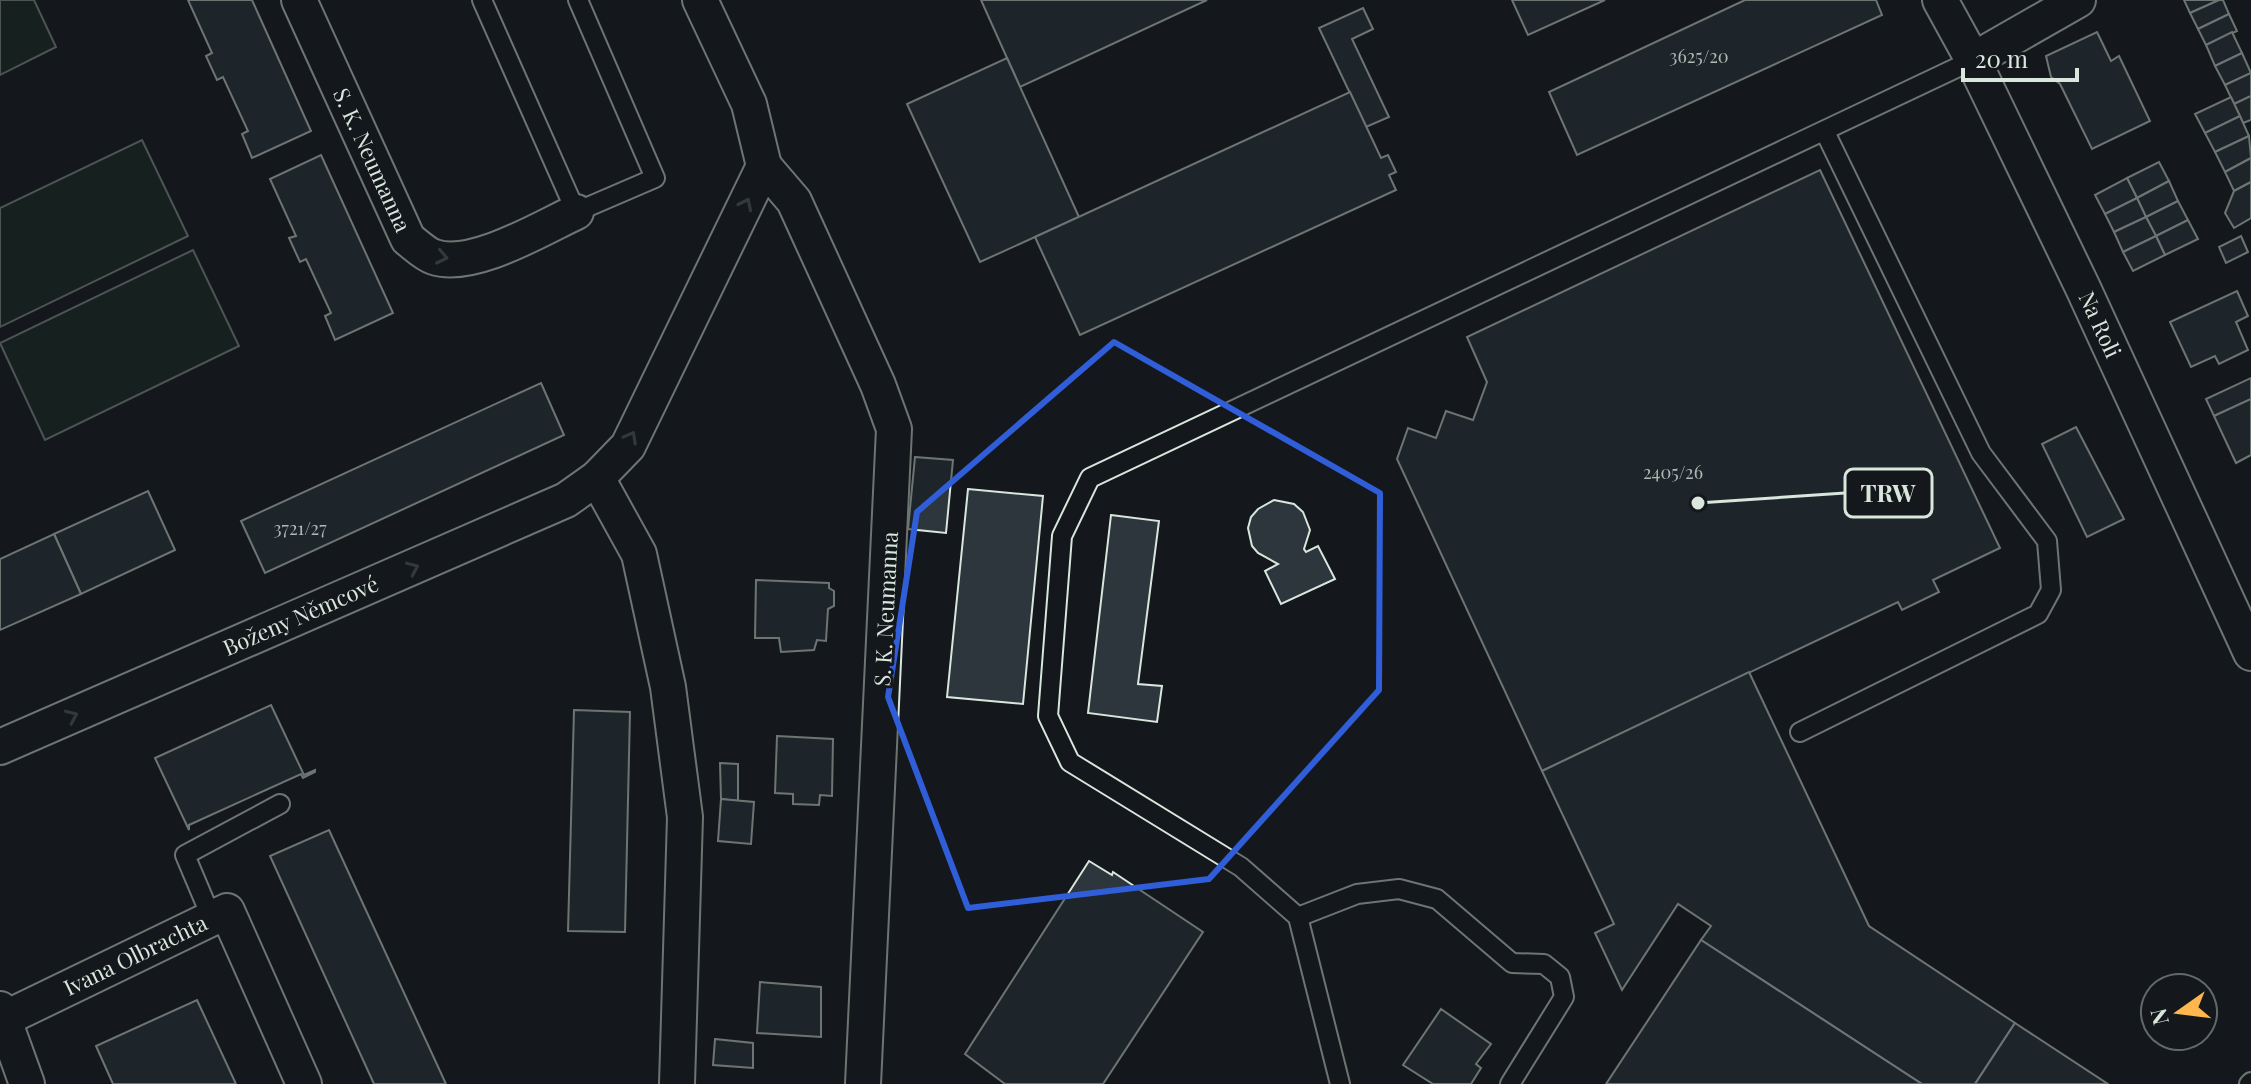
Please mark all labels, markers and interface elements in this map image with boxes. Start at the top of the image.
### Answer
scale bar [1963,32,2077,82]
text: 20 m [1975,42,2028,74]
house number: 3625/20 [1669,44,1729,68]
street label: S. K. Neumanna [327,83,419,237]
one-way arrow [736,197,752,212]
one-way arrow [435,248,448,265]
street label: Na Roli [2073,286,2129,362]
one-way arrow [622,431,637,445]
house number: 2405/26 [1643,460,1703,484]
callout: TRW [1845,469,1932,517]
text: TRW [1861,476,1916,508]
house number: 3721/27 [273,516,327,540]
street label: S. K. Neumanna [866,531,904,687]
one-way arrow [404,561,419,577]
street label: Boženy Němcové [218,568,383,662]
one-way arrow [63,710,78,726]
street label: Ivana Olbrachta [58,907,212,1002]
north arrow [2139,972,2219,1052]
text: N [2142,1006,2175,1028]

